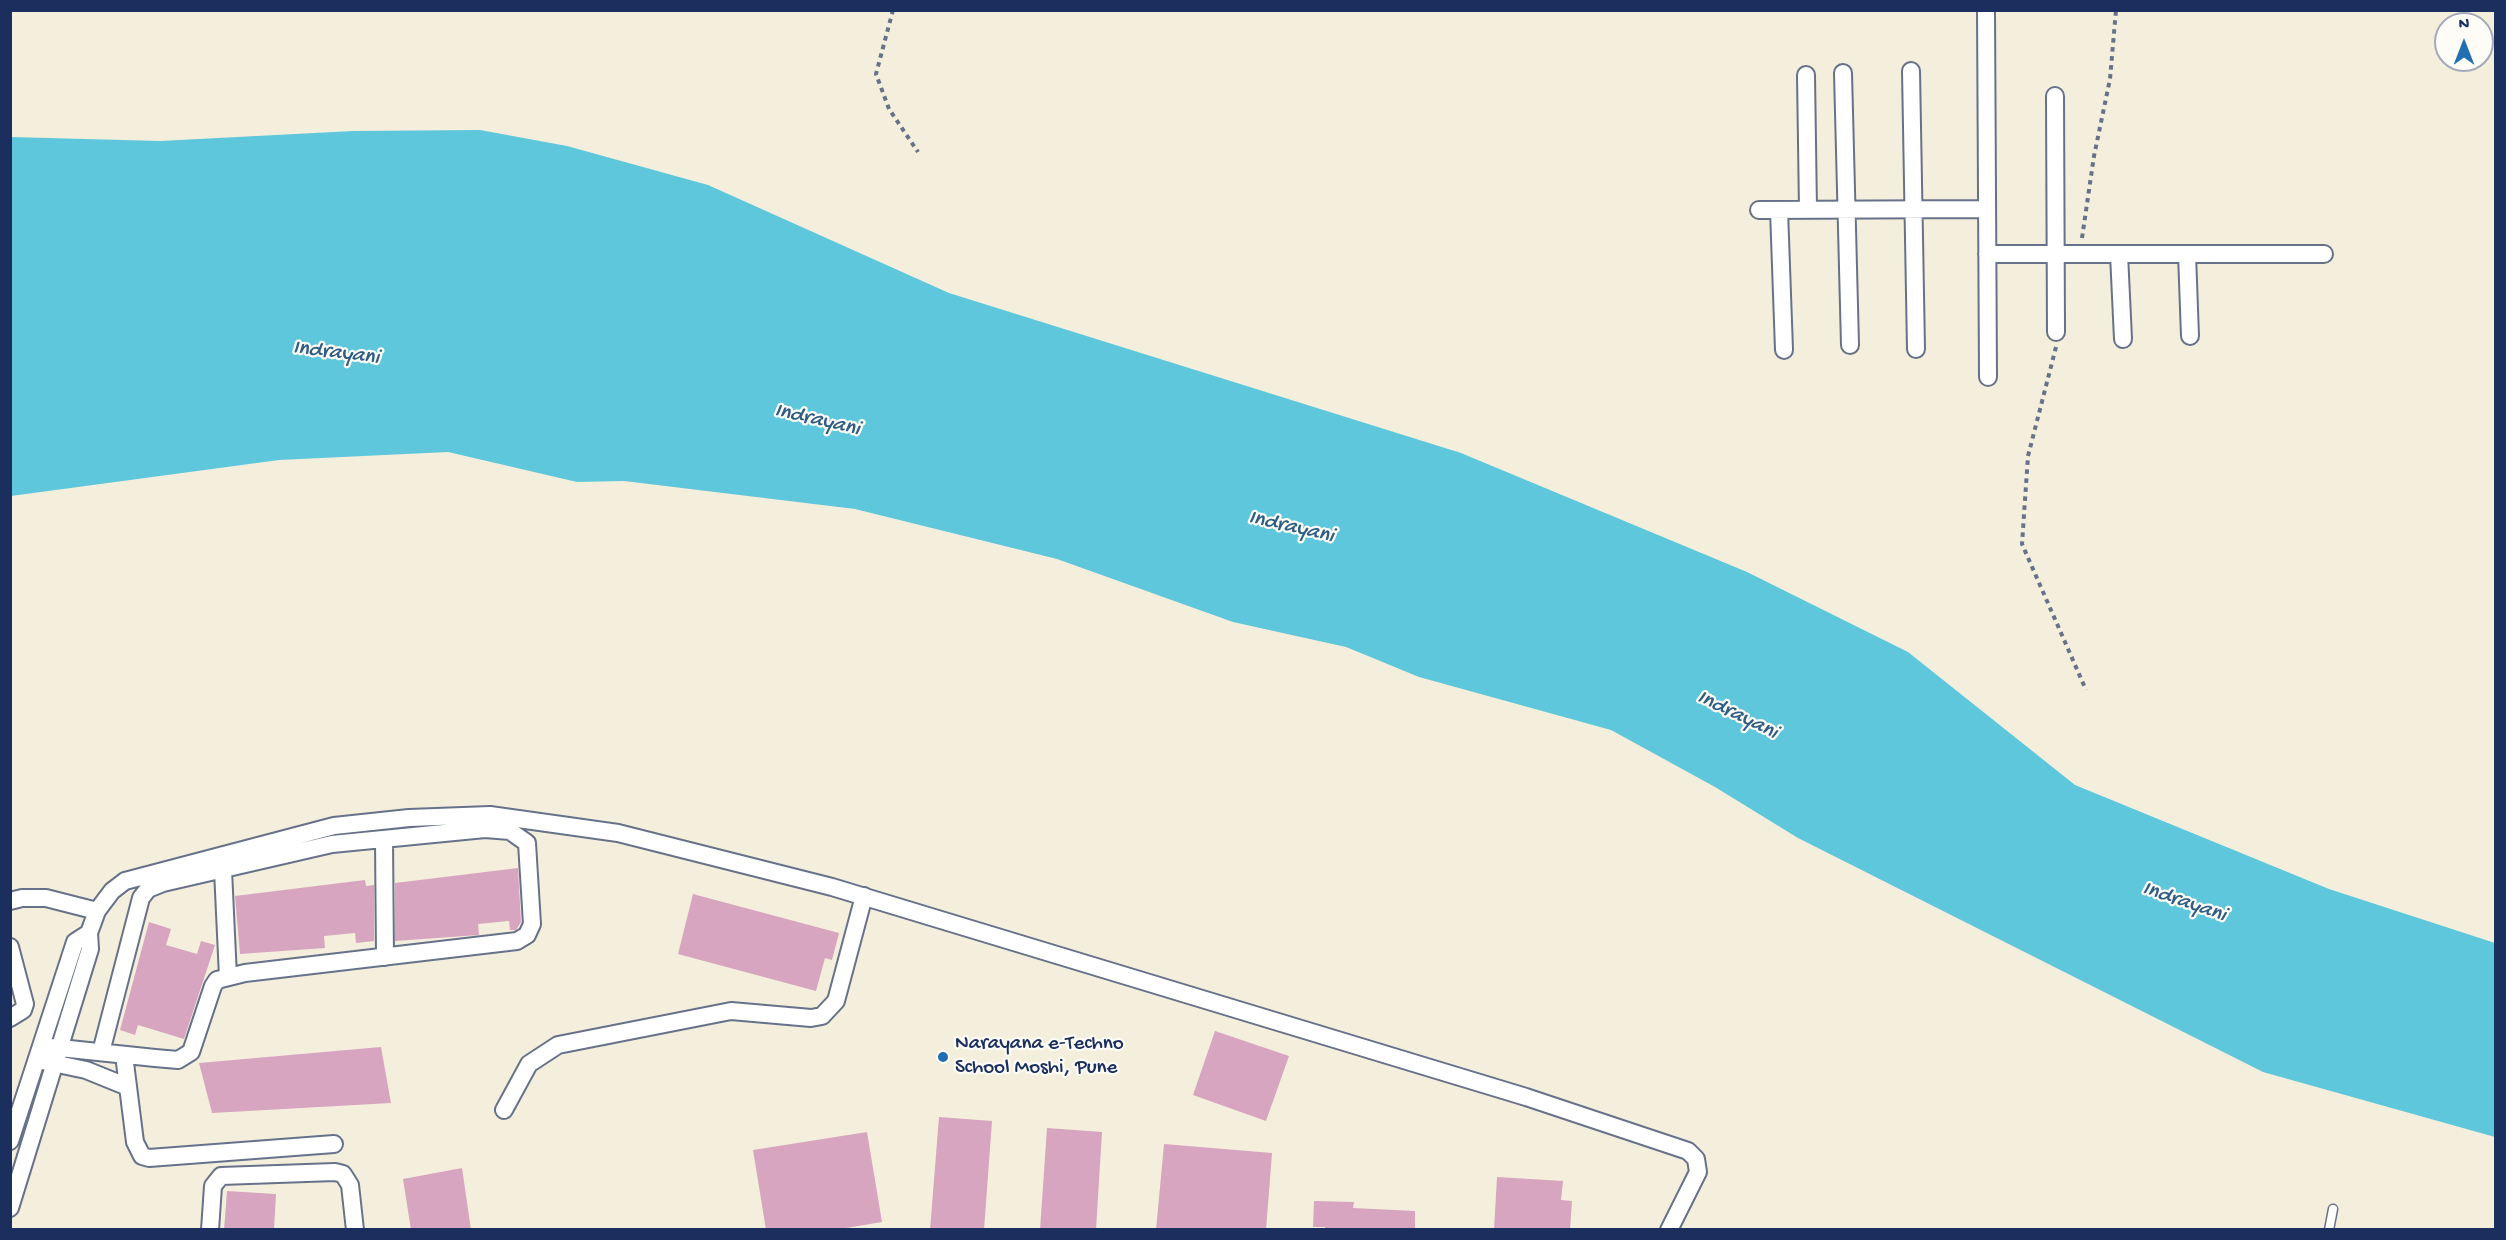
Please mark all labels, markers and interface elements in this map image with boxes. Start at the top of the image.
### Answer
north arrow [2434,12,2494,72]
text: N [2459,16,2469,35]
water label: Indrayani [291,336,381,372]
water label: Indrayani [772,398,862,444]
water label: Indrayani [1246,505,1336,551]
water label: Indrayani [1692,685,1782,747]
water label: Indrayani [2139,876,2229,930]
place label: Narayana e-Techno School Moshi, Pune [955,1032,1124,1082]
marker: Narayana e-Techno School Moshi, Pune [936,1050,950,1064]

